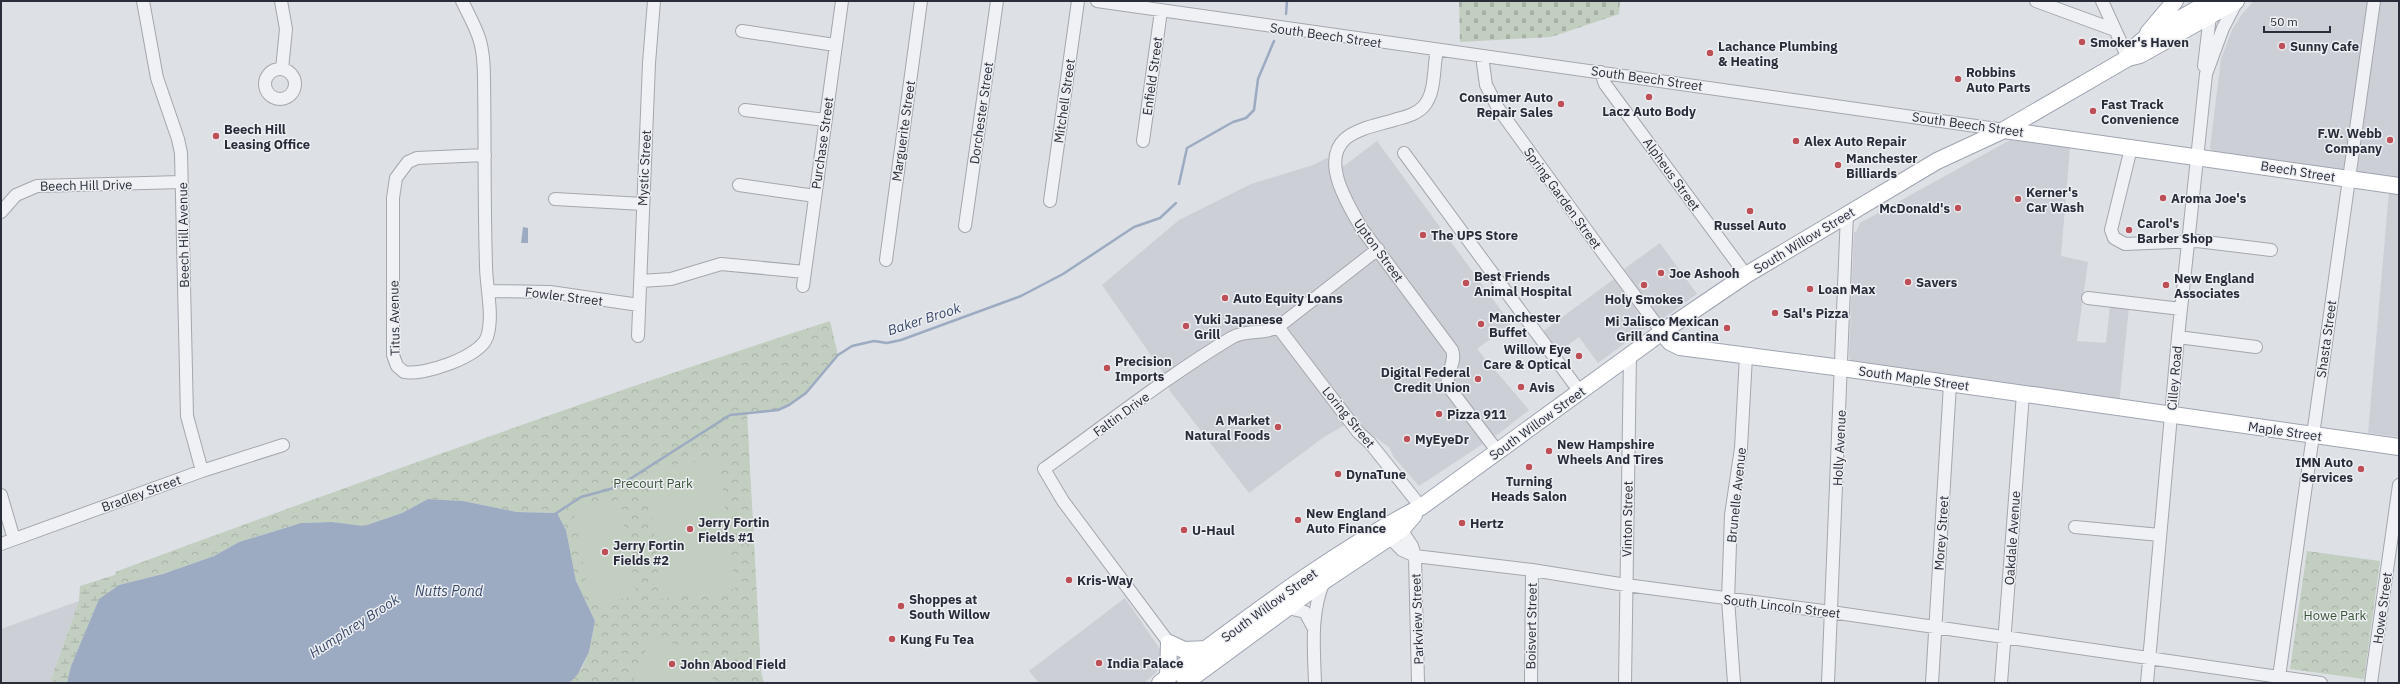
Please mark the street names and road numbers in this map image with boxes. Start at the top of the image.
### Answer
street label: South Beech Street [1269,19,1383,52]
street label: Enfield Street [1139,36,1166,117]
street label: Mitchell Street [1050,58,1079,144]
street label: Dorchester Street [966,61,997,165]
street label: South Beech Street [1590,62,1704,95]
street label: Marguerite Street [888,80,919,183]
street label: Purchase Street [808,96,837,190]
street label: South Beech Street [1911,108,2025,141]
street label: Mystic Street [634,129,655,207]
street label: Alpheus Street [1639,134,1704,214]
street label: Spring Garden Street [1520,144,1605,253]
street label: Beech Street [2259,157,2336,186]
street label: Beech Hill Drive [40,176,132,195]
street label: Beech Hill Avenue [174,182,193,288]
street label: South Willow Street [1751,204,1858,277]
street label: Upton Street [1350,215,1407,285]
street label: Titus Avenue [385,280,404,356]
street label: Fowler Street [524,283,604,310]
street label: Shasta Street [2313,299,2340,379]
street label: Cilley Road [2163,345,2186,411]
street label: South Maple Street [1857,362,1970,395]
street label: Loring Street [1319,383,1379,452]
street label: South Willow Street [1486,383,1589,464]
street label: Faltin Drive [1090,388,1153,441]
street label: Holly Avenue [1829,409,1850,487]
street label: Maple Street [2247,418,2323,445]
street label: Brunelle Avenue [1723,447,1750,544]
street label: Bradley Street [99,471,183,516]
street label: Vinton Street [1618,481,1637,557]
street label: Oakdale Avenue [2001,490,2024,586]
street label: Morey Street [1930,495,1953,571]
street label: South Willow Street [1218,565,1321,646]
street label: Howe Street [2369,571,2396,645]
street label: Parkview Street [1407,573,1428,665]
street label: Boisvert Street [1522,582,1541,670]
street label: South Lincoln Street [1722,591,1841,622]

